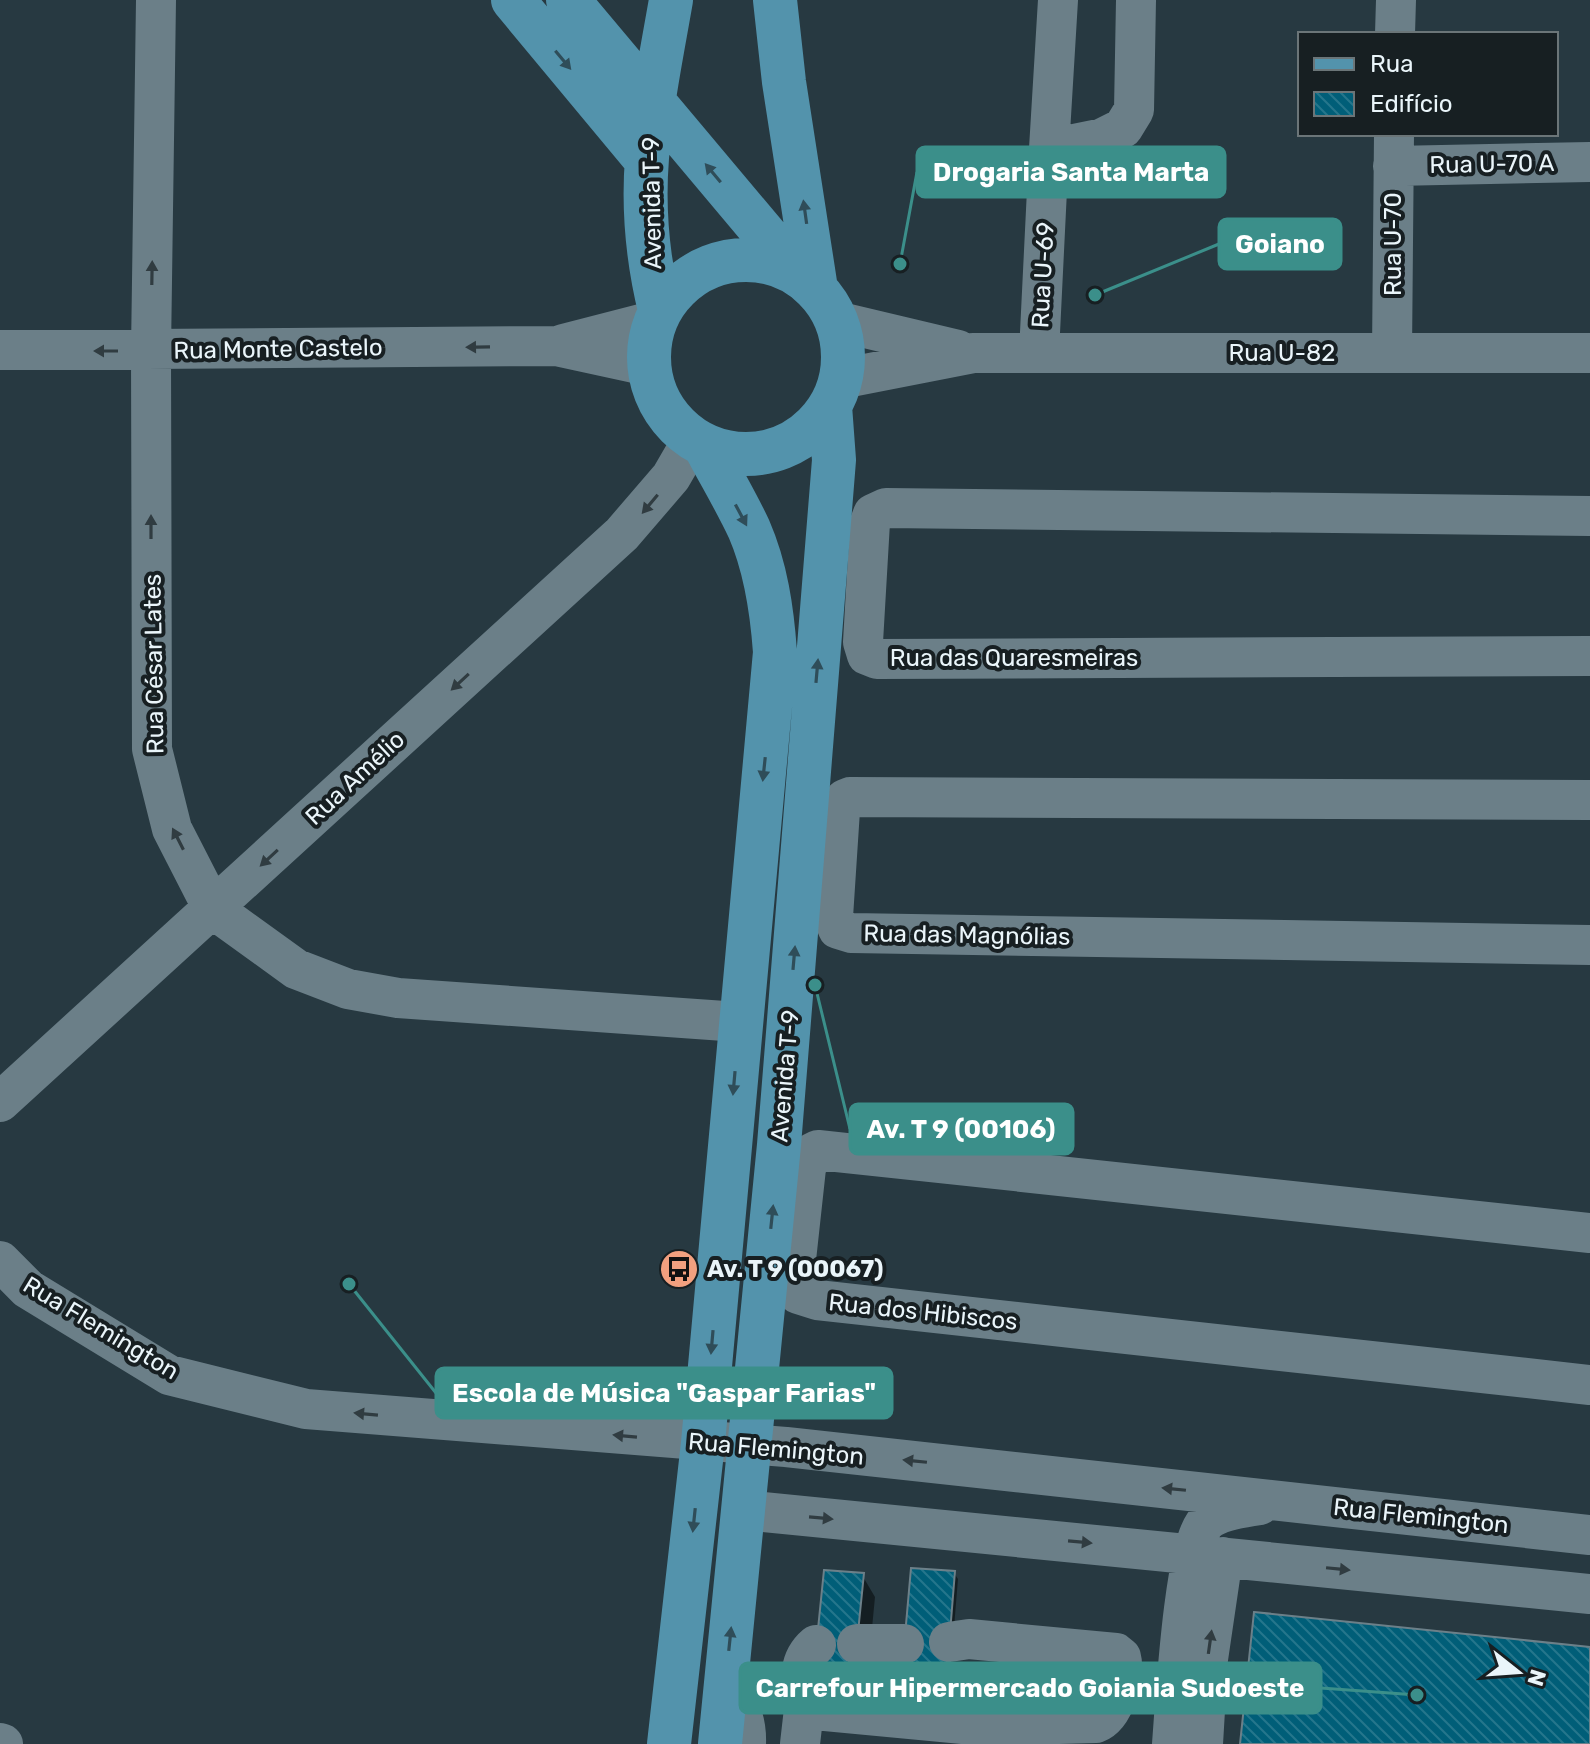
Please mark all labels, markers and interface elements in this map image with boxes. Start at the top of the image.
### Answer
legend [1298,32,1558,136]
one-way arrow [554,50,571,70]
text: Rua [1370,50,1413,78]
text: Edifício [1370,90,1453,118]
street label: Avenida T-9 [637,136,667,270]
callout: Drogaria Santa Marta [917,147,1225,197]
street label: Rua U-70 A [1429,149,1555,179]
text: Drogaria Santa Marta [933,157,1209,188]
one-way arrow [705,163,722,183]
street label: Rua U-70 [1379,192,1407,296]
one-way arrow [798,199,811,224]
callout: Goiano [1219,219,1341,269]
street label: Rua U-69 [1026,221,1060,329]
text: Goiano [1235,229,1325,260]
one-way arrow [146,260,158,285]
street label: Rua Monte Castelo [173,333,383,365]
street label: Rua U-82 [1229,339,1335,367]
one-way arrow [465,341,490,353]
one-way arrow [93,345,118,357]
one-way arrow [642,494,659,514]
one-way arrow [734,503,748,526]
one-way arrow [145,514,158,539]
street label: Rua César Lates [138,574,170,754]
street label: Rua das Quaresmeiras [890,644,1138,672]
one-way arrow [811,658,824,683]
one-way arrow [451,673,471,690]
street label: Rua Amélio [300,725,410,831]
one-way arrow [757,757,770,782]
one-way arrow [171,828,184,851]
one-way arrow [260,848,279,866]
street label: Rua das Magnólias [863,919,1071,951]
one-way arrow [788,945,801,970]
street label: Avenida T-9 [765,1009,805,1143]
one-way arrow [727,1071,740,1096]
callout: Av. T 9 (00106) [850,1104,1073,1154]
text: Av. T 9 (00106) [866,1114,1056,1145]
one-way arrow [766,1205,779,1230]
bus stop icon: Av. T 9 (00067) [658,1248,700,1290]
place label: Av. T 9 (00067) [707,1255,883,1283]
street label: Rua Flemington [18,1271,184,1385]
street label: Rua dos Hibiscos [827,1288,1019,1336]
one-way arrow [705,1330,718,1355]
callout: Escola de Música "Gaspar Farias" [436,1368,892,1418]
text: Escola de Música "Gaspar Farias" [452,1378,876,1409]
one-way arrow [353,1408,378,1421]
street label: Rua Flemington [687,1427,865,1471]
one-way arrow [612,1429,637,1442]
one-way arrow [902,1455,927,1468]
one-way arrow [1161,1483,1186,1496]
street label: Rua Flemington [1332,1493,1510,1539]
one-way arrow [688,1508,701,1533]
one-way arrow [809,1511,834,1524]
one-way arrow [1067,1536,1092,1549]
one-way arrow [1326,1562,1351,1575]
one-way arrow [724,1626,737,1651]
one-way arrow [1204,1629,1217,1654]
north arrow [1478,1632,1558,1712]
callout: Carrefour Hipermercado Goiania Sudoeste [740,1663,1321,1713]
text: N [1521,1666,1552,1689]
text: Carrefour Hipermercado Goiania Sudoeste [755,1673,1305,1704]

